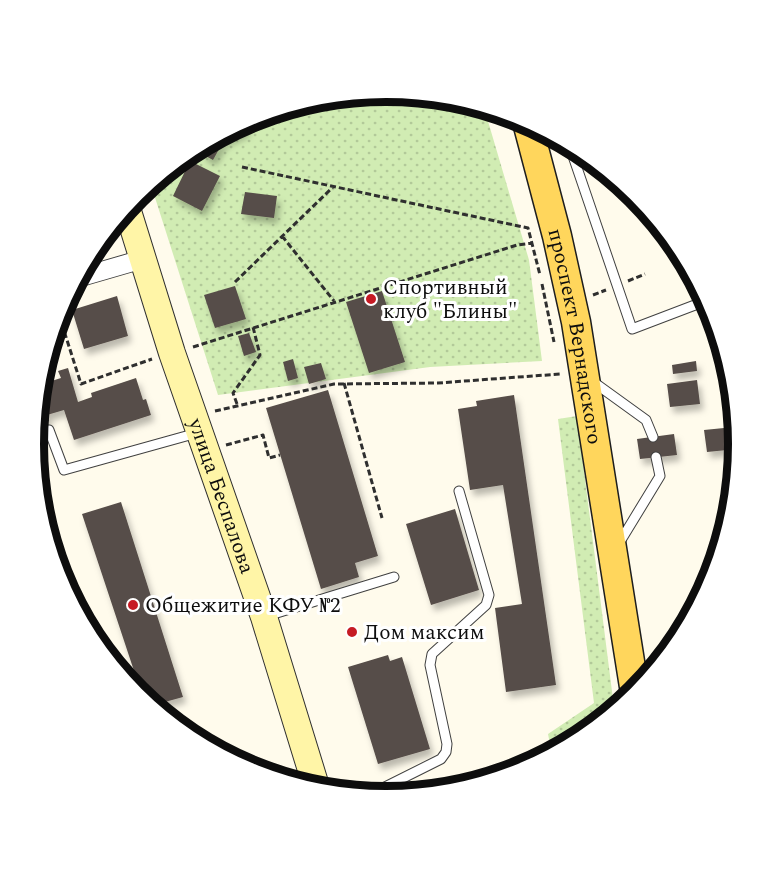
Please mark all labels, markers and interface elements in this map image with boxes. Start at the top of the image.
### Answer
street label: проспект Вернадского [539,225,610,447]
place label: Спортивный клуб "Блины" [383,272,517,328]
marker: Спортивный клуб "Блины" [364,292,378,306]
street label: улица Беспалова [179,413,263,579]
place label: Общежитие КФУ №2 [145,590,341,622]
marker: Общежитие КФУ №2 [126,598,140,612]
place label: Дом максим [364,617,485,649]
marker: Дом максим [345,625,359,639]

